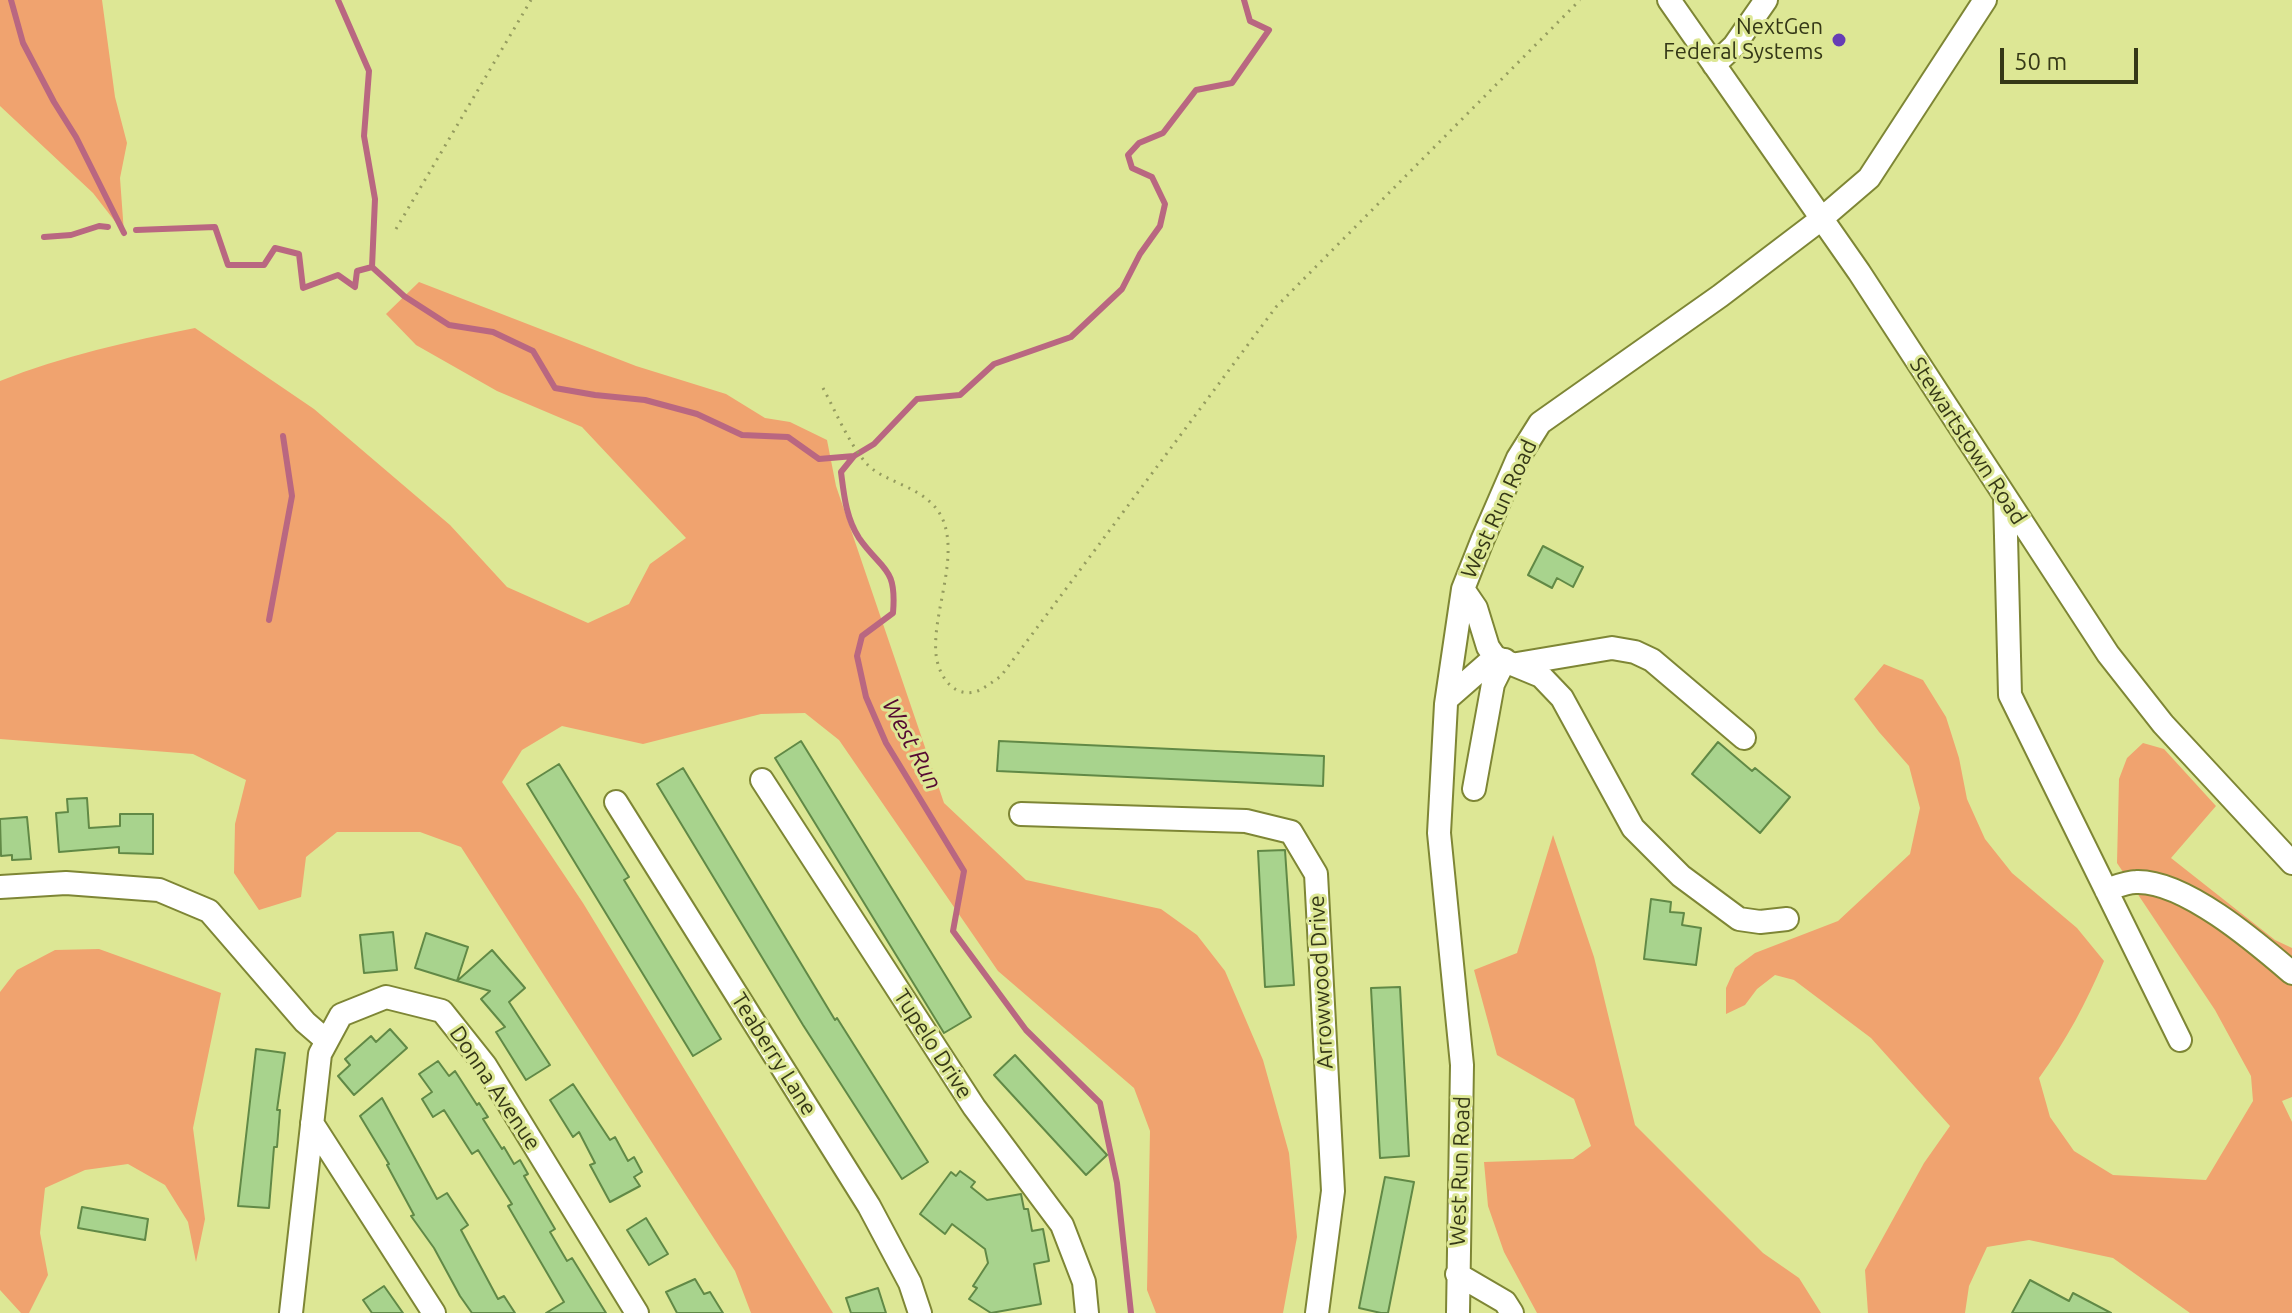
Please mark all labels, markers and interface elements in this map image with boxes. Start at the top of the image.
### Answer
place label: NextGen Federal Systems [1663,14,1823,66]
marker: NextGen Federal Systems [1830,31,1848,49]
scale bar [2004,32,2142,82]
text: 50 m [2014,48,2067,75]
street label: Stewartstown Road [1904,352,2032,530]
street label: West Run Road [1455,435,1543,583]
water label: West Run [876,693,948,795]
street label: Arrowwood Drive [1303,894,1339,1070]
street label: Tupelo Drive [888,984,978,1104]
street label: Teaberry Lane [726,988,822,1120]
street label: Donna Avenue [444,1021,546,1155]
street label: West Run Road [1444,1096,1476,1246]

